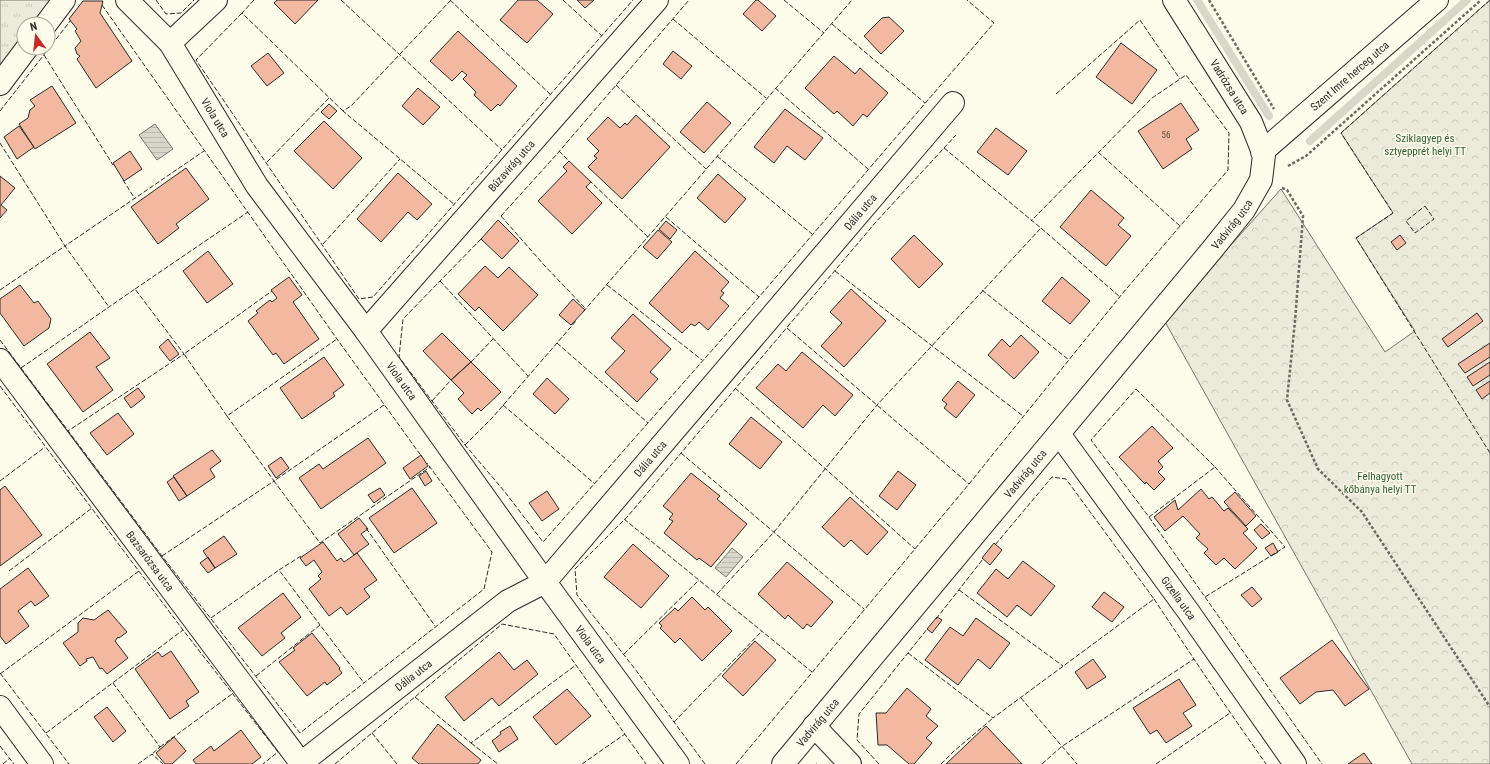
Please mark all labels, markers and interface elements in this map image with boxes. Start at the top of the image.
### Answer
north arrow [16,16,56,56]
text: N [29,20,39,34]
street label: Szent Imre herceg utca [1308,38,1391,114]
street label: Vadrózsa utca [1207,57,1251,117]
street label: Viola utca [198,96,232,139]
house number: 56 [1162,130,1170,140]
park label: Sziklagyep és sztyepprét helyi TT [1384,132,1466,158]
street label: Búzavirág utca [485,137,537,194]
street label: Dália utca [841,191,879,233]
street label: Vadvirág utca [1209,197,1255,252]
street label: Viola utca [384,359,420,402]
street label: Dália utca [631,438,669,479]
street label: Vadvirág utca [1001,447,1049,501]
park label: Felhagyott kőbánya helyi TT [1344,470,1417,496]
street label: Bazsarózsa utca [124,528,177,594]
street label: Gizella utca [1158,574,1199,622]
street label: Viola utca [572,623,609,666]
street label: Dália utca [392,657,434,694]
street label: Vadvirág utca [794,696,842,749]

